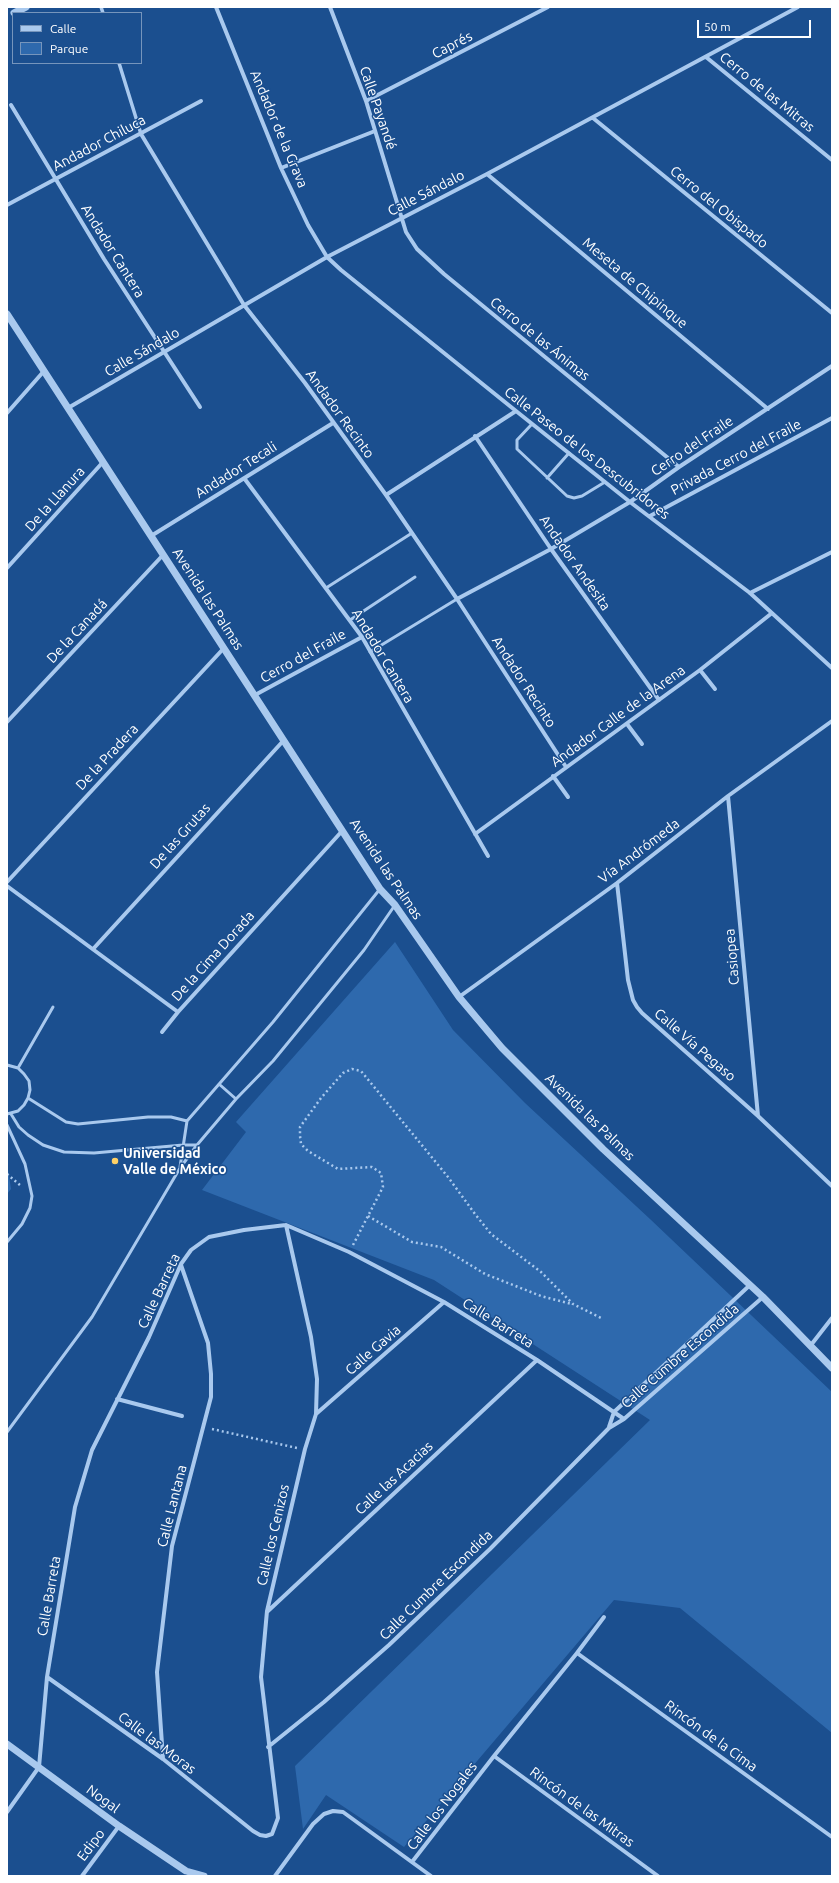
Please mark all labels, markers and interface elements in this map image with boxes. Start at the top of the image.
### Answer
legend [12,12,142,64]
scale bar [699,12,813,38]
text: 50 m [704,20,731,33]
text: Calle [50,22,76,35]
street label: Caprés [429,28,475,62]
text: Parque [50,42,88,55]
street label: Cerro de las Mitras [716,49,818,135]
street label: Calle Payandé [356,64,400,152]
street label: Andador de la Grava [247,68,311,190]
street label: Andador Chiluca [50,111,148,175]
street label: Cerro del Obispado [667,162,771,252]
street label: Calle Sándalo [385,166,467,220]
street label: Andador Cantera [78,201,148,301]
street label: Meseta de Chipinque [579,234,691,332]
street label: Cerro de las Ánimas [487,294,593,384]
street label: Calle Sándalo [101,324,183,380]
street label: Andador Recinto [302,366,378,462]
street label: Calle Paseo de los Descubridores [501,383,673,523]
street label: Cerro del Fraile [648,412,736,480]
street label: Privada Cerro del Fraile [668,416,804,498]
street label: Andador Tecali [192,438,280,502]
street label: De la Llanura [22,463,88,535]
street label: Andador Andesita [536,512,614,614]
street label: Avenida las Palmas [169,545,247,653]
street label: De la Canadá [43,596,111,666]
street label: Andador Cantera [348,606,418,706]
street label: Cerro del Fraile [257,626,349,686]
street label: Andador Recinto [488,633,560,731]
street label: Andador Calle de la Arena [548,662,688,770]
street label: De la Pradera [72,720,142,794]
street label: De las Grutas [146,800,214,872]
street label: Avenida las Palmas [346,815,426,923]
street label: Vía Andrómeda [595,815,683,887]
street label: De la Cima Dorada [168,908,258,1004]
street label: Casiopea [721,928,743,986]
street label: Calle Vía Pegaso [651,1005,739,1085]
street label: Avenida las Palmas [542,1070,638,1164]
place label: Universidad Valle de México [123,1145,227,1178]
marker: Universidad Valle de México [110,1156,120,1166]
street label: Calle Barreta [134,1251,184,1331]
street label: Calle Barreta [459,1294,537,1352]
street label: Calle Cumbre Escondida [618,1300,742,1412]
street label: Calle Gavia [342,1321,404,1379]
street label: Calle las Acacias [352,1438,436,1518]
street label: Calle Lantana [154,1463,190,1549]
street label: Calle los Cenizos [253,1483,293,1587]
street label: Calle Cumbre Escondida [376,1527,496,1643]
street label: Calle Barreta [34,1555,64,1637]
street label: Rincón de la Cima [661,1697,761,1775]
street label: Calle las Moras [115,1708,199,1778]
street label: Calle los Nogales [403,1759,481,1853]
street label: Rincón de las Mitras [527,1763,637,1851]
street label: Nogal [83,1781,123,1817]
street label: Edipo [74,1826,108,1864]

